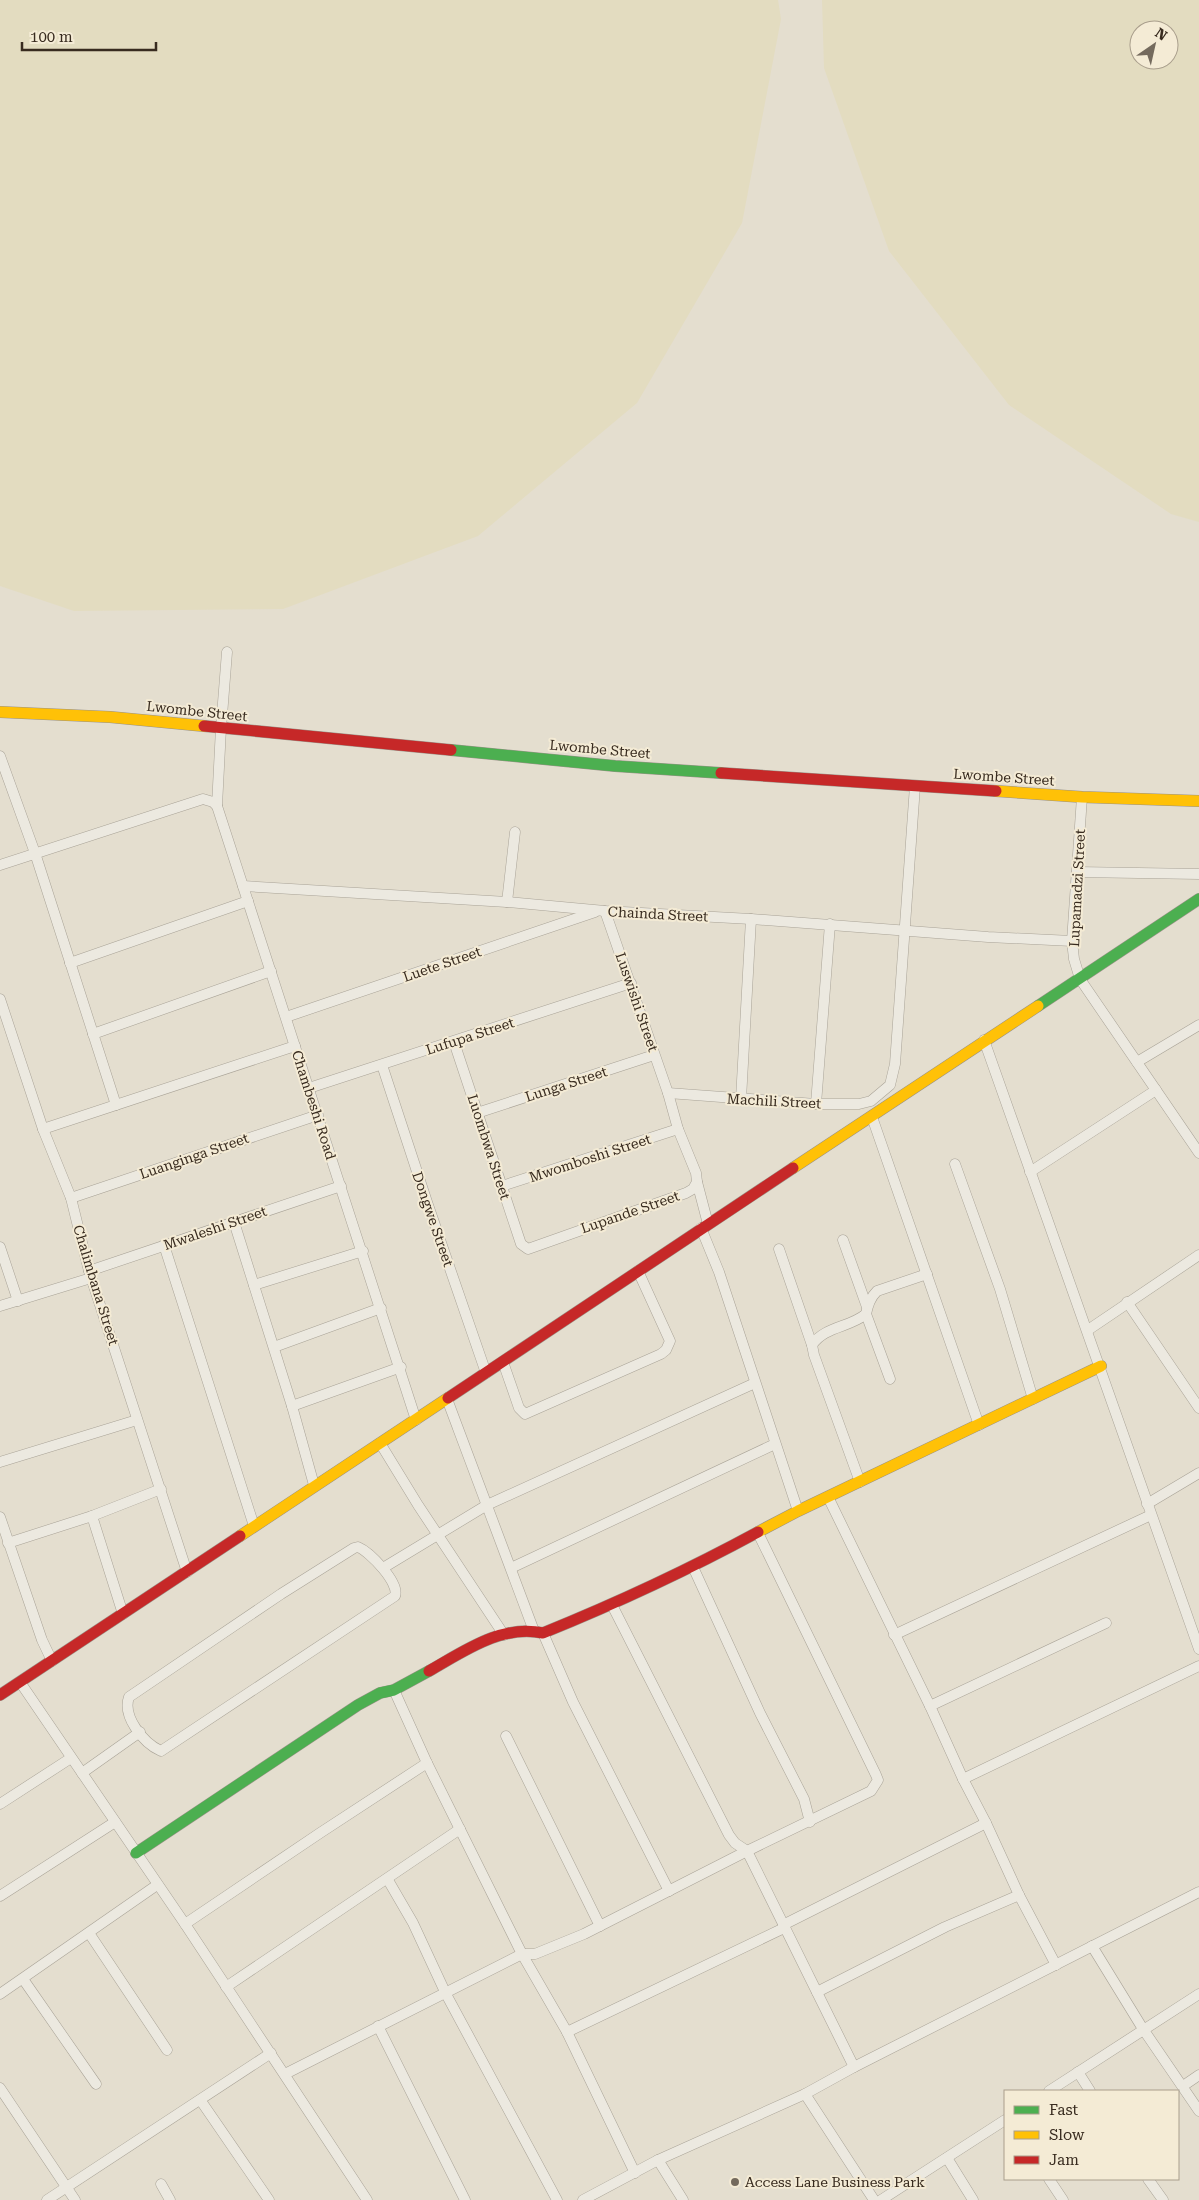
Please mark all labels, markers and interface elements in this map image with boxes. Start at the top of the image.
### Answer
scale bar [22,20,156,52]
north arrow [1129,20,1179,70]
text: N [1152,25,1170,44]
text: 100 m [30,28,73,46]
street label: Lwombe Street [146,698,248,724]
street label: Lwombe Street [549,737,651,761]
street label: Lwombe Street [953,765,1055,789]
street label: Lupamadzi Street [1066,829,1088,947]
street label: Chainda Street [607,903,709,925]
street label: Luete Street [401,943,483,985]
street label: Luswishi Street [613,950,661,1054]
street label: Lufupa Street [424,1014,516,1058]
street label: Chambeshi Road [289,1048,339,1162]
street label: Lunga Street [523,1063,609,1105]
street label: Machili Street [726,1091,822,1111]
street label: Luombwa Street [464,1092,514,1202]
street label: Luanginga Street [137,1130,251,1182]
street label: Mwomboshi Street [527,1131,653,1185]
street label: Dongwe Street [409,1169,457,1269]
street label: Lupande Street [579,1188,681,1236]
street label: Mwaleshi Street [161,1203,269,1253]
street label: Chalimbana Street [70,1223,122,1347]
legend [1004,2090,1179,2180]
text: Fast [1049,2101,1079,2119]
text: Slow [1049,2126,1085,2144]
text: Jam [1049,2151,1079,2169]
place label: Access Lane Business Park [745,2174,925,2190]
marker: Access Lane Business Park [729,2176,741,2188]

